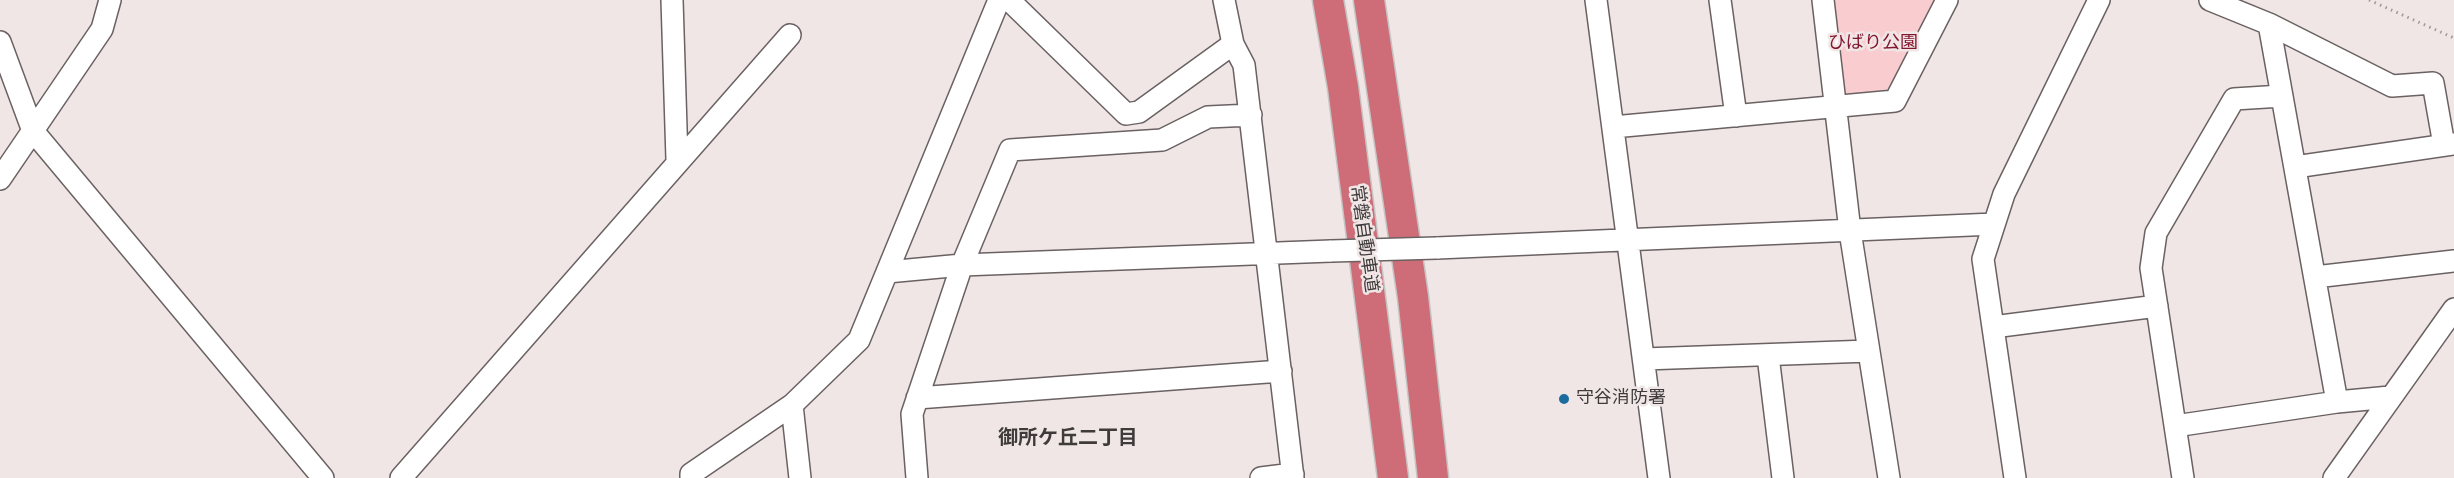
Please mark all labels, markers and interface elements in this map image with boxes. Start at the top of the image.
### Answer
park label: ひばり公園 [1828,33,1918,55]
street label: 常磐自動車道 [1345,184,1381,294]
place label: 守谷消防署 [1576,388,1666,410]
marker: 守谷消防署 [1557,392,1571,406]
district label: 御所ケ丘二丁目 [998,428,1138,452]

